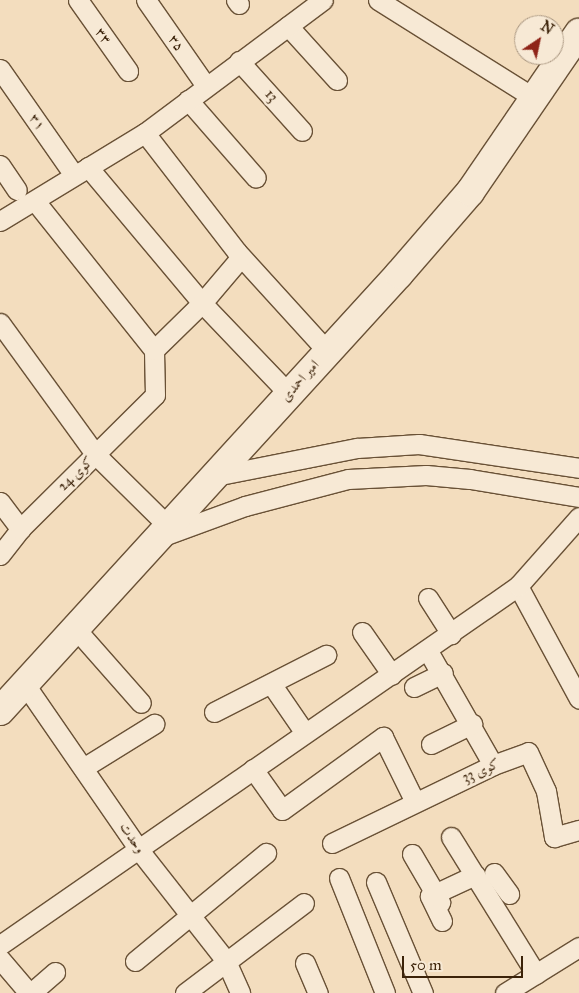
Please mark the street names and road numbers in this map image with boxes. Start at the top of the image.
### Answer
street label: ۳۳ [91,24,115,48]
street label: ۳۵ [164,32,188,54]
street label: 13 [261,86,281,106]
street label: ۳۱ [25,110,49,134]
street label: امیر احمدی [277,357,323,405]
street label: کوی 24 [55,453,97,495]
street label: کوی 33 [460,755,502,787]
street label: وحدت [115,819,149,857]

